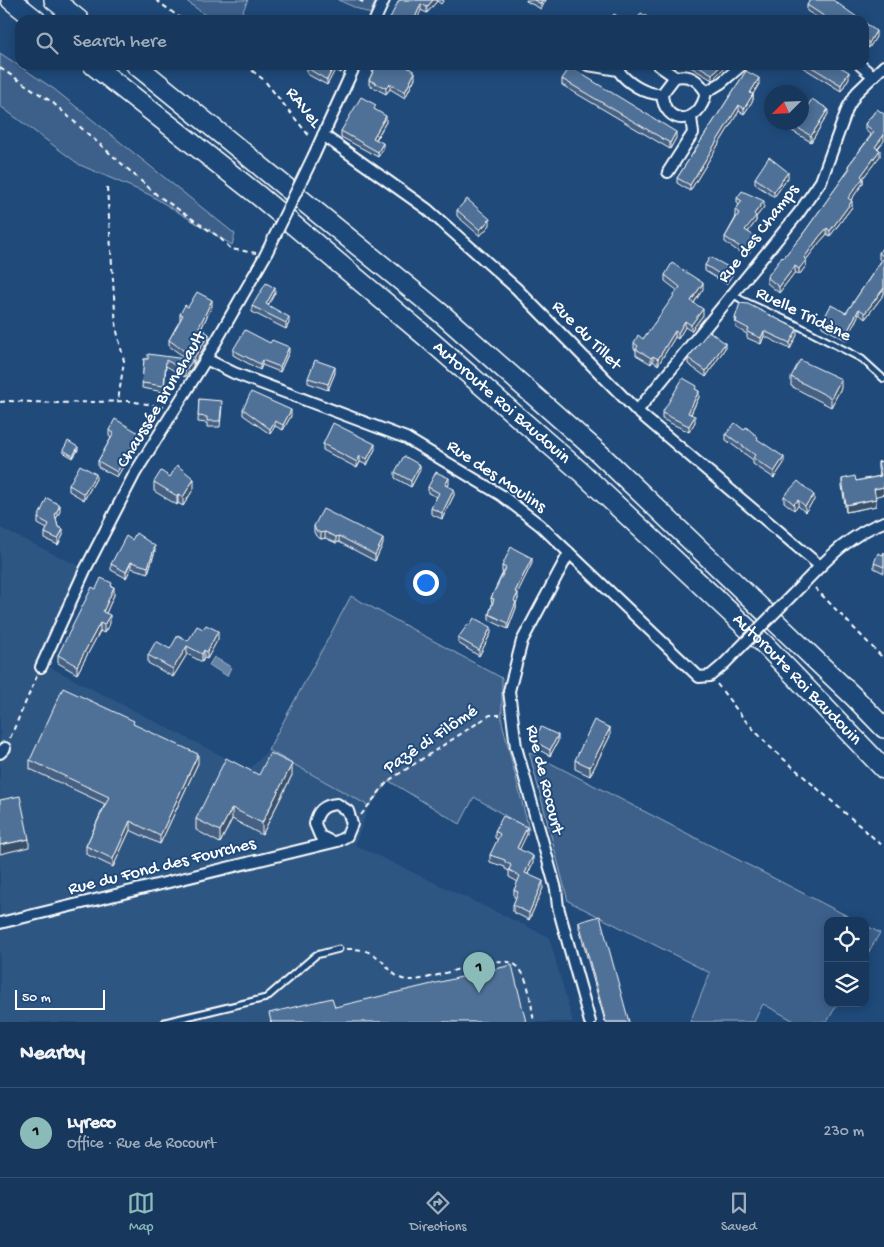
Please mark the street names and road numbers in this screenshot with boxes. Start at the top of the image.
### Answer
street label: RAVeL [281,83,326,134]
street label: Rue des Champs [714,179,805,288]
street label: Ruelle Tridène [752,283,855,347]
street label: Rue du Tillet [547,297,626,376]
street label: Chaussée Brunehault [113,327,212,472]
street label: Autoroute Roi Baudouin [428,337,575,469]
street label: Rue des Moulins [442,436,551,519]
street label: Autoroute Roi Baudouin [728,609,866,750]
street label: Pazê di Filômé [379,701,482,780]
street label: Rue de Rocourt [520,723,568,838]
street label: Rue du Fond des Fourches [66,833,259,900]

